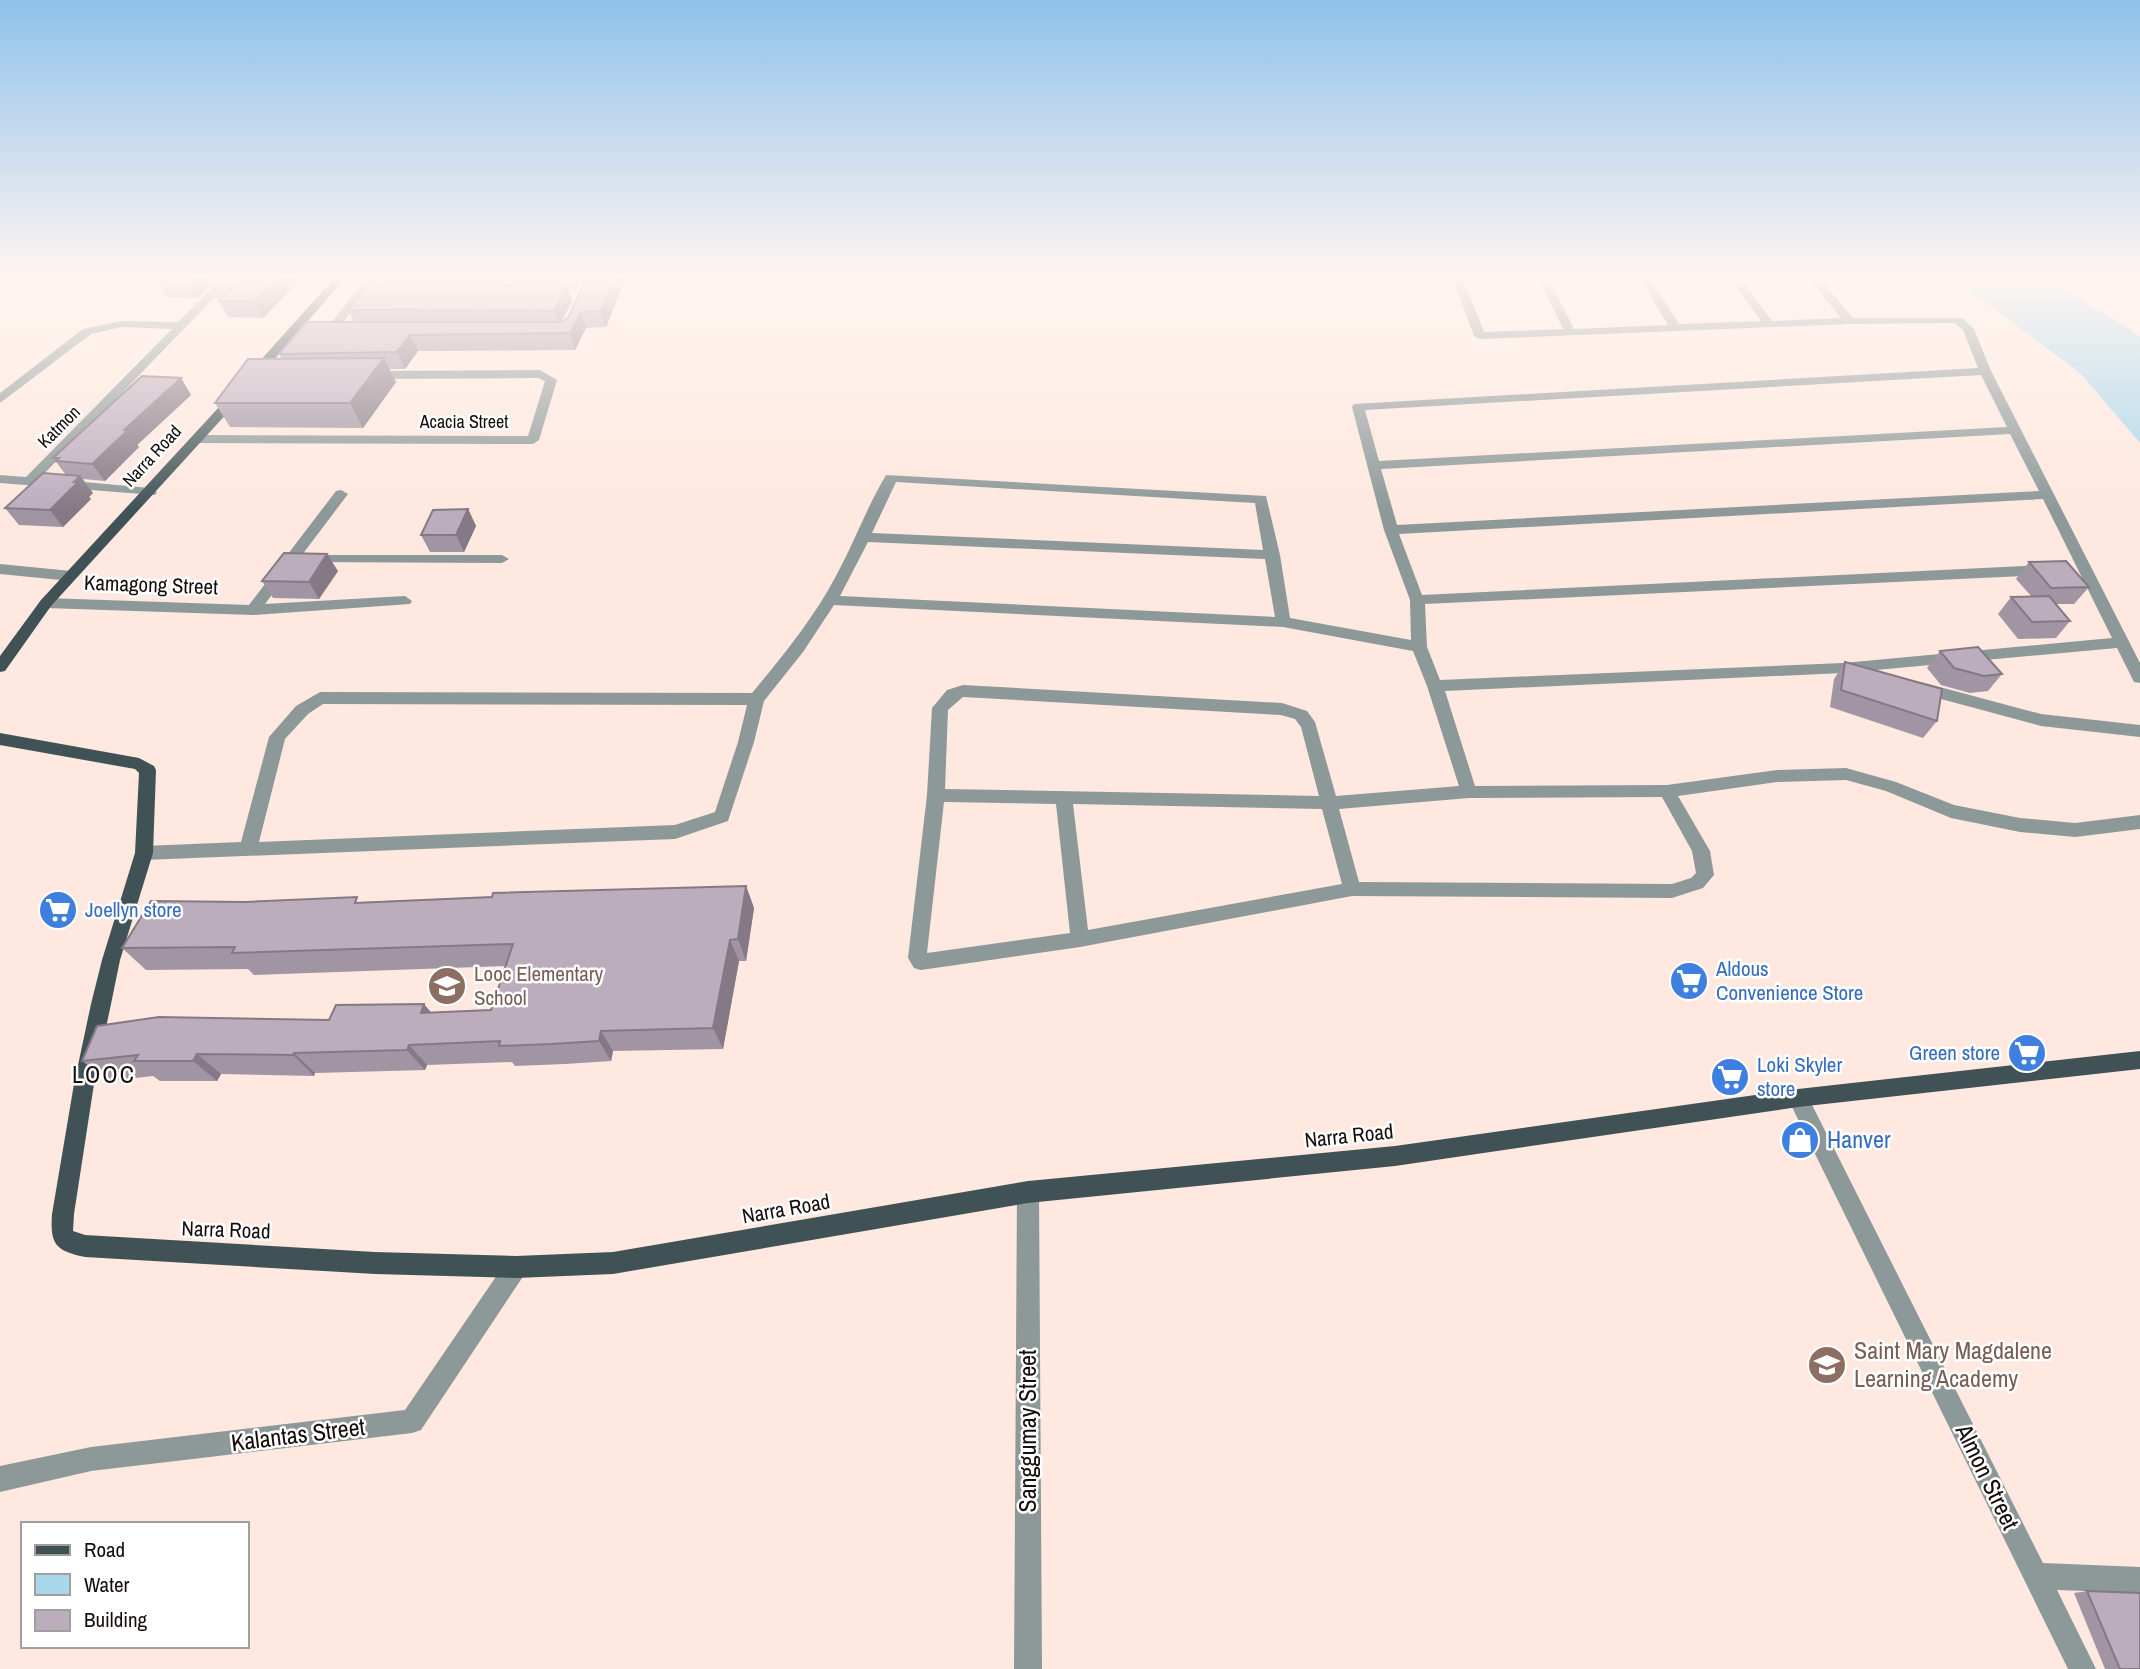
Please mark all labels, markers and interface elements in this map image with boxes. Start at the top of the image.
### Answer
street label: Katmon [32,400,85,453]
street label: Acacia Street [419,409,508,434]
street label: Narra Road [116,419,187,492]
street label: Kamagong Street [84,568,219,601]
supermarket icon: Joellyn store [37,889,79,931]
place label: Joellyn store [85,895,182,924]
place label: Aldous Convenience Store [1715,954,1863,1007]
place label: Looc Elementary School [474,959,604,1012]
supermarket icon: Aldous Convenience Store [1668,960,1710,1002]
school or university icon: Looc Elementary School [426,965,468,1007]
supermarket icon: Green store [2006,1032,2048,1074]
place label: Green store [1909,1038,2000,1067]
place label: Loki Skyler store [1757,1050,1842,1103]
supermarket icon: Loki Skyler store [1709,1056,1751,1098]
district label: LOOC [72,1058,136,1090]
street label: Narra Road [1303,1116,1395,1155]
shop icon: Hanver [1779,1119,1821,1161]
place label: Hanver [1827,1123,1891,1155]
street label: Narra Road [740,1187,832,1231]
street label: Narra Road [181,1213,271,1246]
place label: Saint Mary Magdalene Learning Academy [1854,1334,2052,1394]
school or university icon: Saint Mary Magdalene Learning Academy [1806,1344,1848,1386]
street label: Sanggumay Street [1011,1349,1043,1513]
street label: Kalantas Street [229,1410,367,1458]
street label: Almon Street [1948,1418,2027,1535]
legend [21,1522,248,1648]
text: Road [84,1535,125,1564]
text: Water [84,1570,130,1599]
text: Building [84,1605,148,1634]

